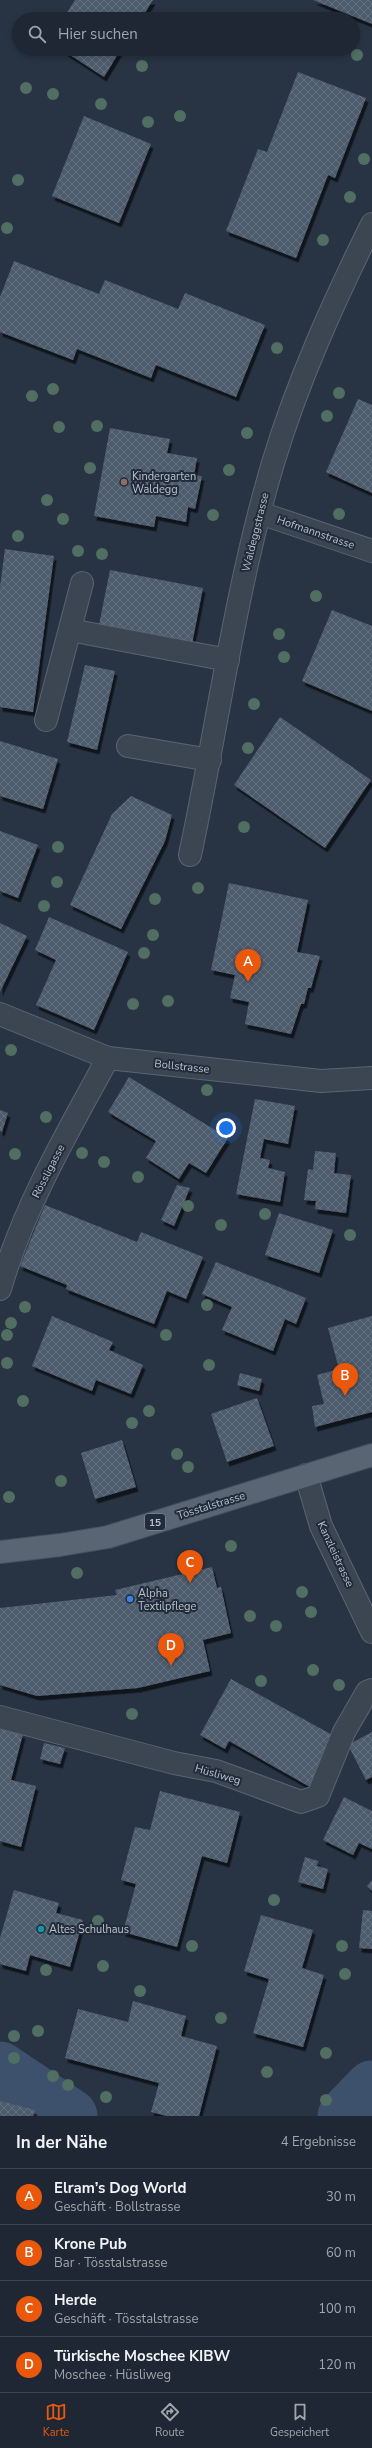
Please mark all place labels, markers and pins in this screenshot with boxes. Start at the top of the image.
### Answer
place label: Kindergarten Waldegg [132,469,196,497]
marker: Kindergarten Waldegg [119,477,129,487]
pin: A [235,949,261,982]
pin: B [332,1363,358,1396]
pin: C [177,1550,203,1583]
place label: Alpha Textilpflege [138,1586,197,1614]
marker: Alpha Textilpflege [125,1594,135,1604]
pin: D [158,1633,184,1666]
place label: Altes Schulhaus [49,1922,129,1937]
marker: Altes Schulhaus [36,1924,46,1934]

